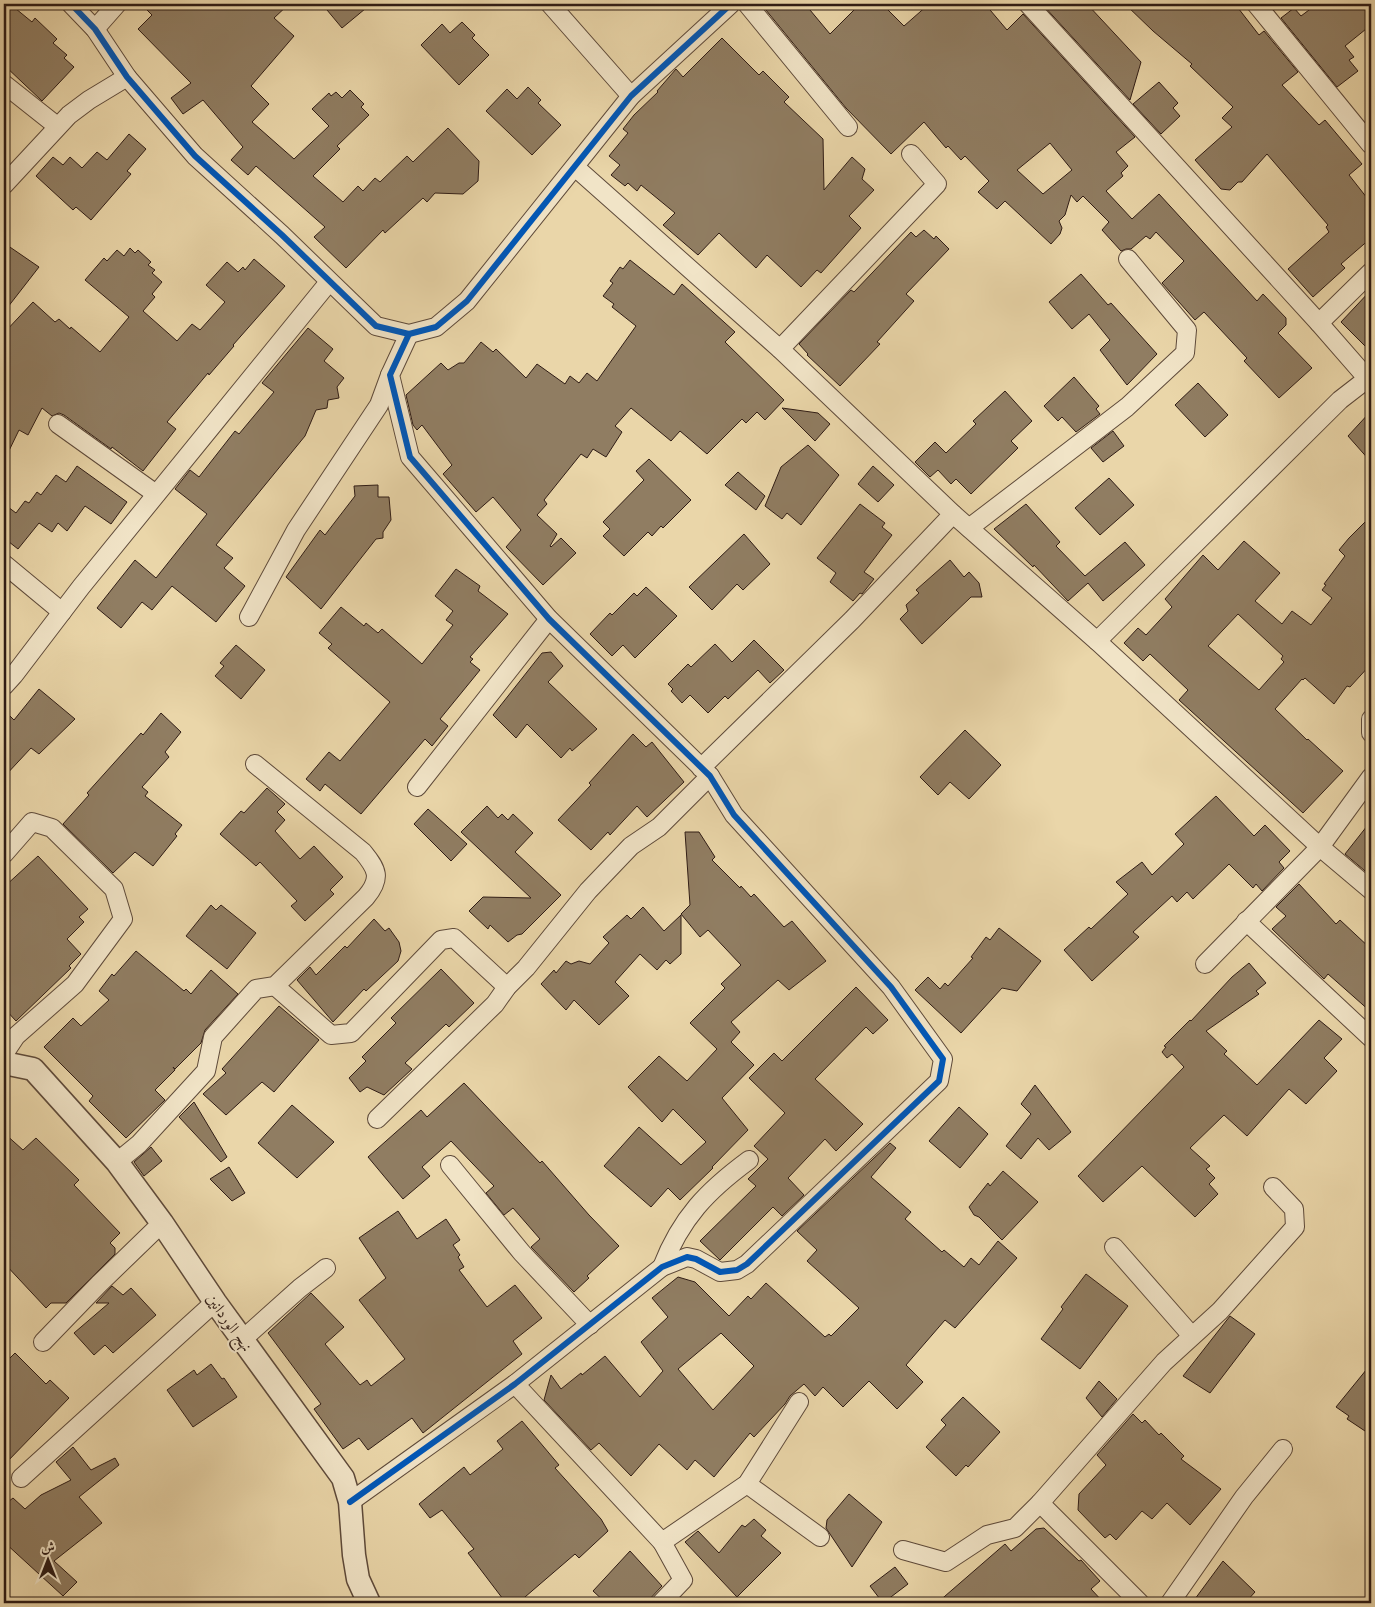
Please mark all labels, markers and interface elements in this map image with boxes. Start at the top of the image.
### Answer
street label: نهج الوردانين [198,1289,257,1358]
north arrow [22,1534,72,1584]
text: ش [41,1538,55,1556]

